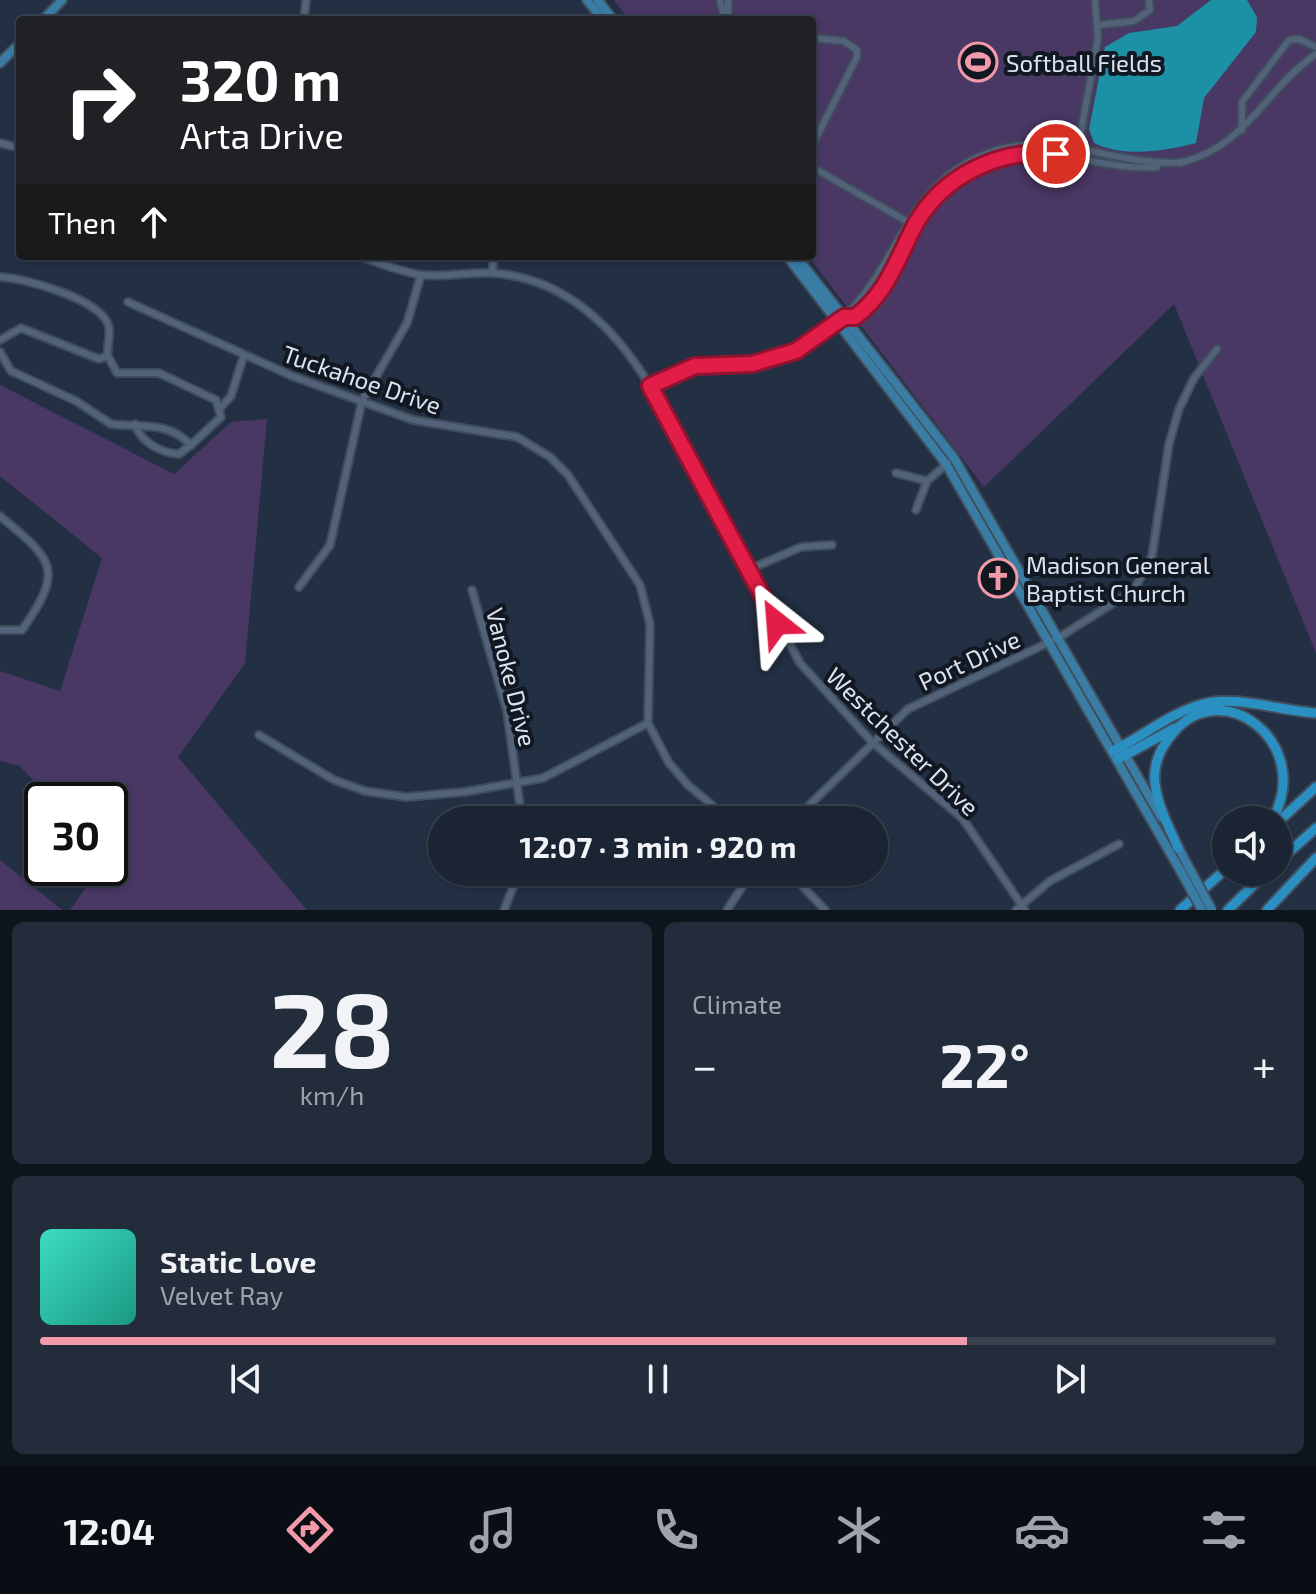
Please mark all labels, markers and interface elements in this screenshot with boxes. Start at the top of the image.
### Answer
sports icon: Softball Fields [957,41,999,83]
text: 320 m [180,45,341,112]
icon: right [48,48,152,152]
place label: Softball Fields [1006,48,1162,77]
text: Arta Drive [180,113,344,156]
pin [1022,120,1090,188]
icon: arrive [1034,132,1078,176]
icon: ahead [132,200,176,244]
text: Then [48,204,116,240]
street label: Tuckahoe Drive [279,338,445,420]
place label: Madison General Baptist Church [1026,550,1210,607]
church icon: Madison General Baptist Church [977,557,1019,599]
position arrow [735,581,819,665]
street label: Vanoke Drive [481,605,543,749]
street label: Port Drive [914,624,1024,696]
street label: Westchester Drive [821,661,985,821]
speed limit sign: 30 [24,782,128,886]
map controls [1212,806,1292,886]
button: sound [1212,806,1292,886]
text: 12:07 · 3 min · 920 m [519,828,797,864]
text: 28 [269,964,395,1089]
text: Climate [692,988,782,1019]
text: 22° [940,1028,1030,1100]
text: − [692,1038,718,1091]
text: + [1252,1038,1276,1091]
text: km/h [300,1079,364,1110]
text: Static Love [160,1243,316,1279]
text: Velvet Ray [160,1279,283,1310]
icon: previous [224,1357,268,1401]
icon: pause [636,1357,680,1401]
icon: next [1048,1357,1092,1401]
icon: directions [282,1502,338,1558]
icon: music [465,1502,521,1558]
icon: phone [648,1502,704,1558]
icon: climate [831,1502,887,1558]
icon: car [1014,1502,1070,1558]
icon: filters [1196,1502,1252,1558]
text: 12:04 [63,1509,155,1552]

